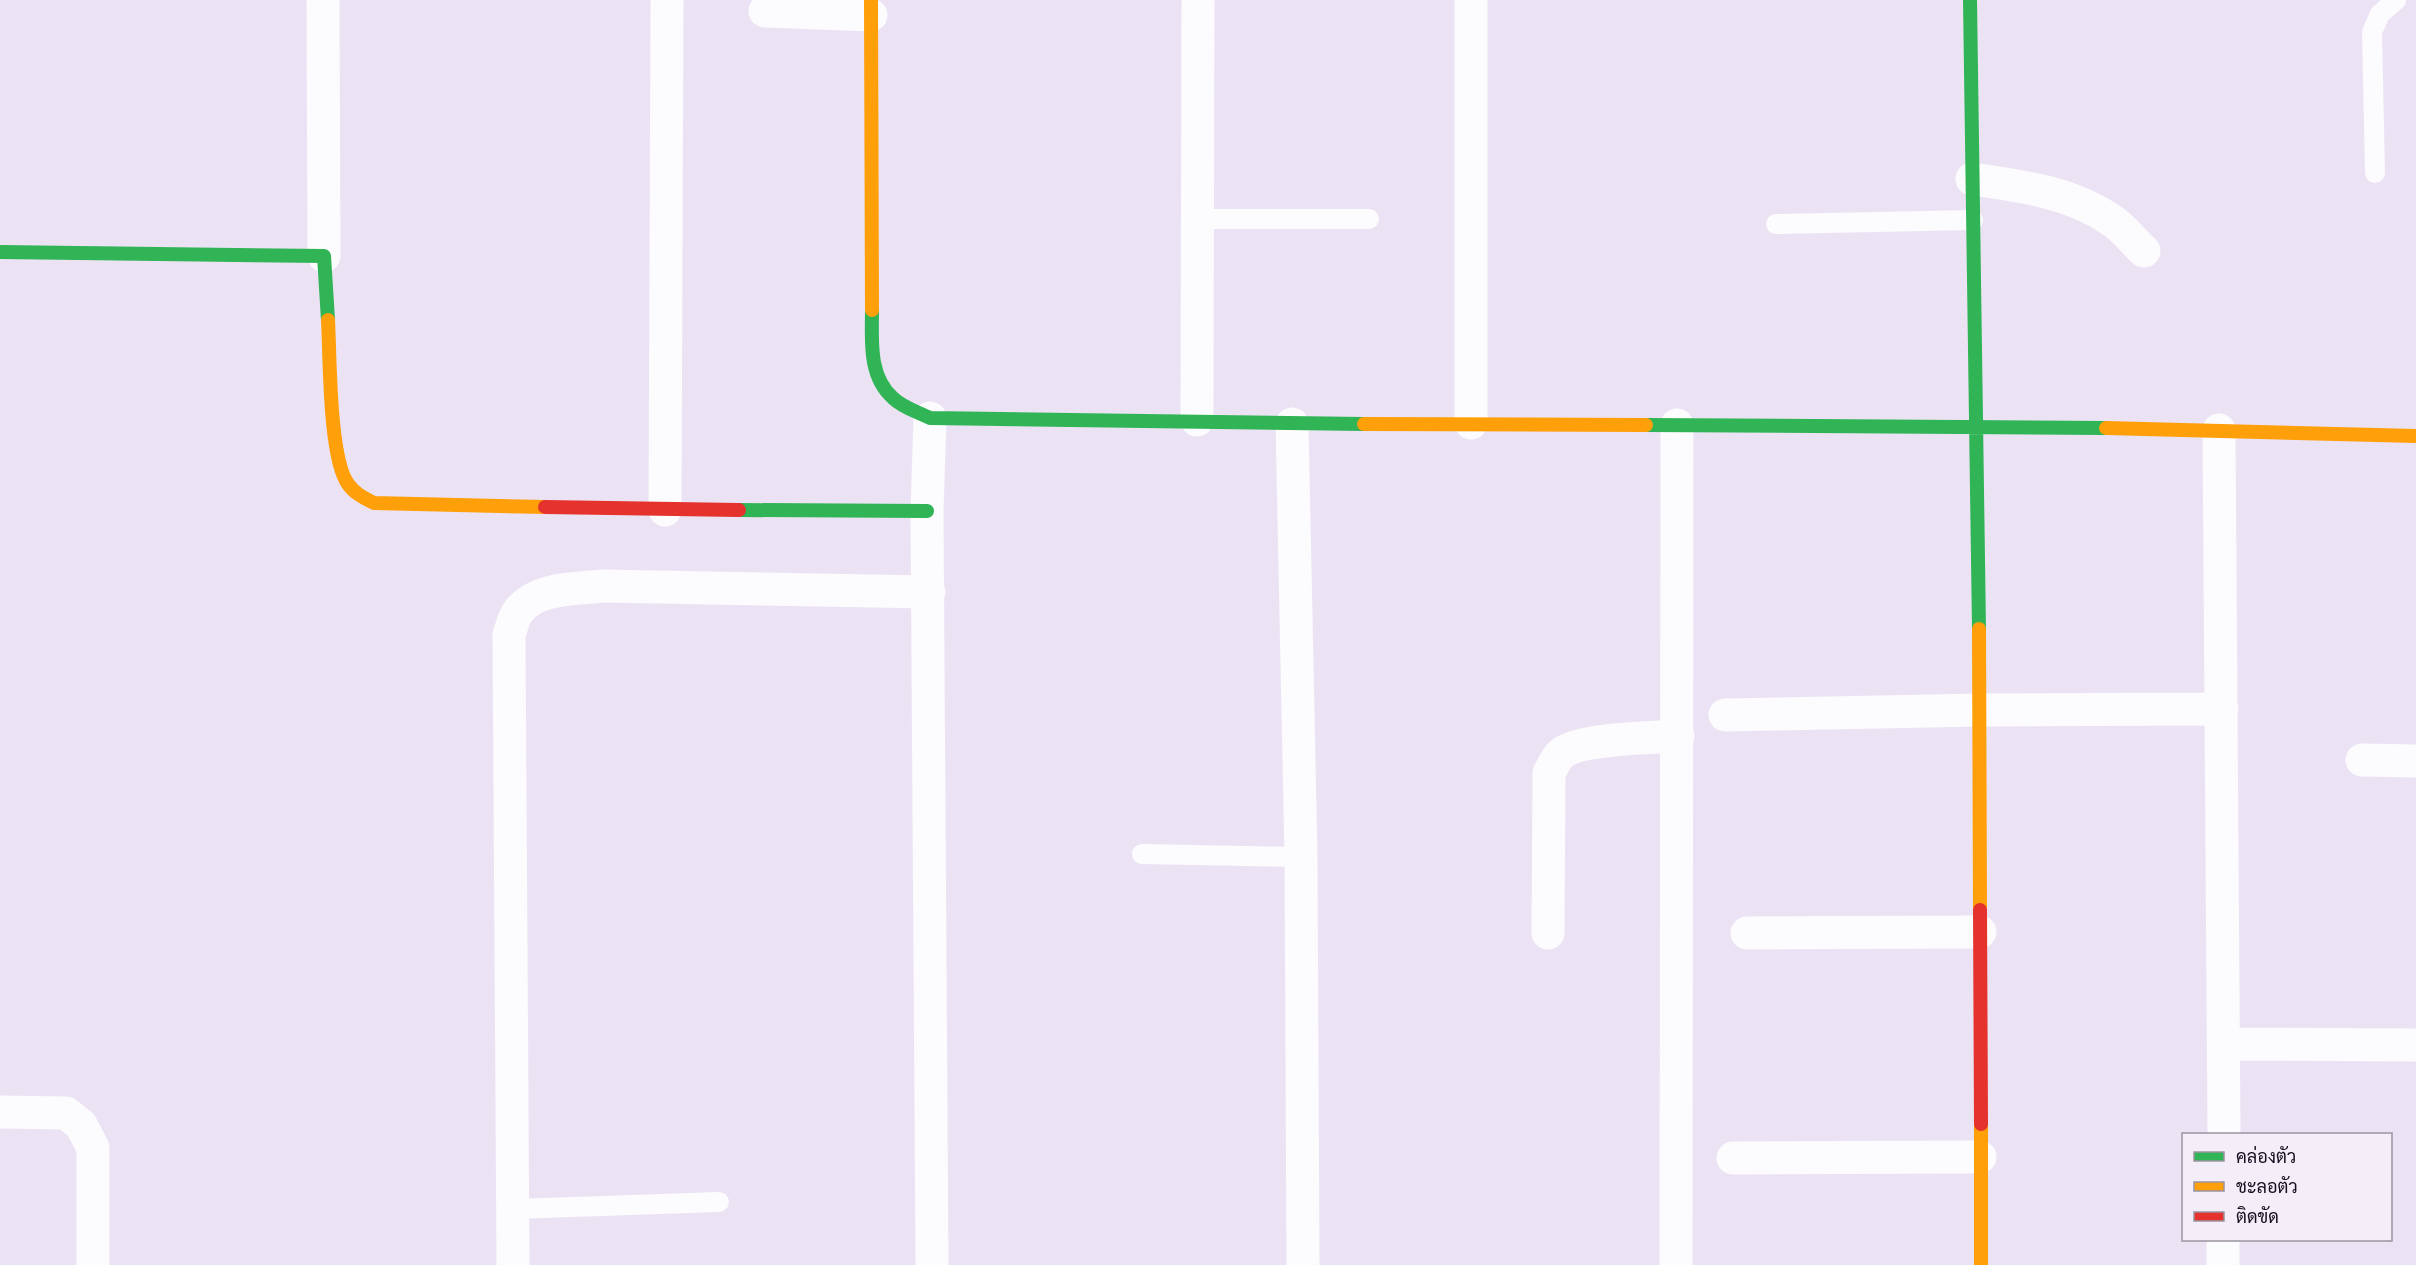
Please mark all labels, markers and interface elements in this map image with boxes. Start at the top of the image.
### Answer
legend [2182,1133,2392,1241]
text: คล่องตัว [2236,1144,2296,1169]
text: ชะลอตัว [2236,1174,2298,1199]
text: ติดขัด [2236,1204,2279,1229]

